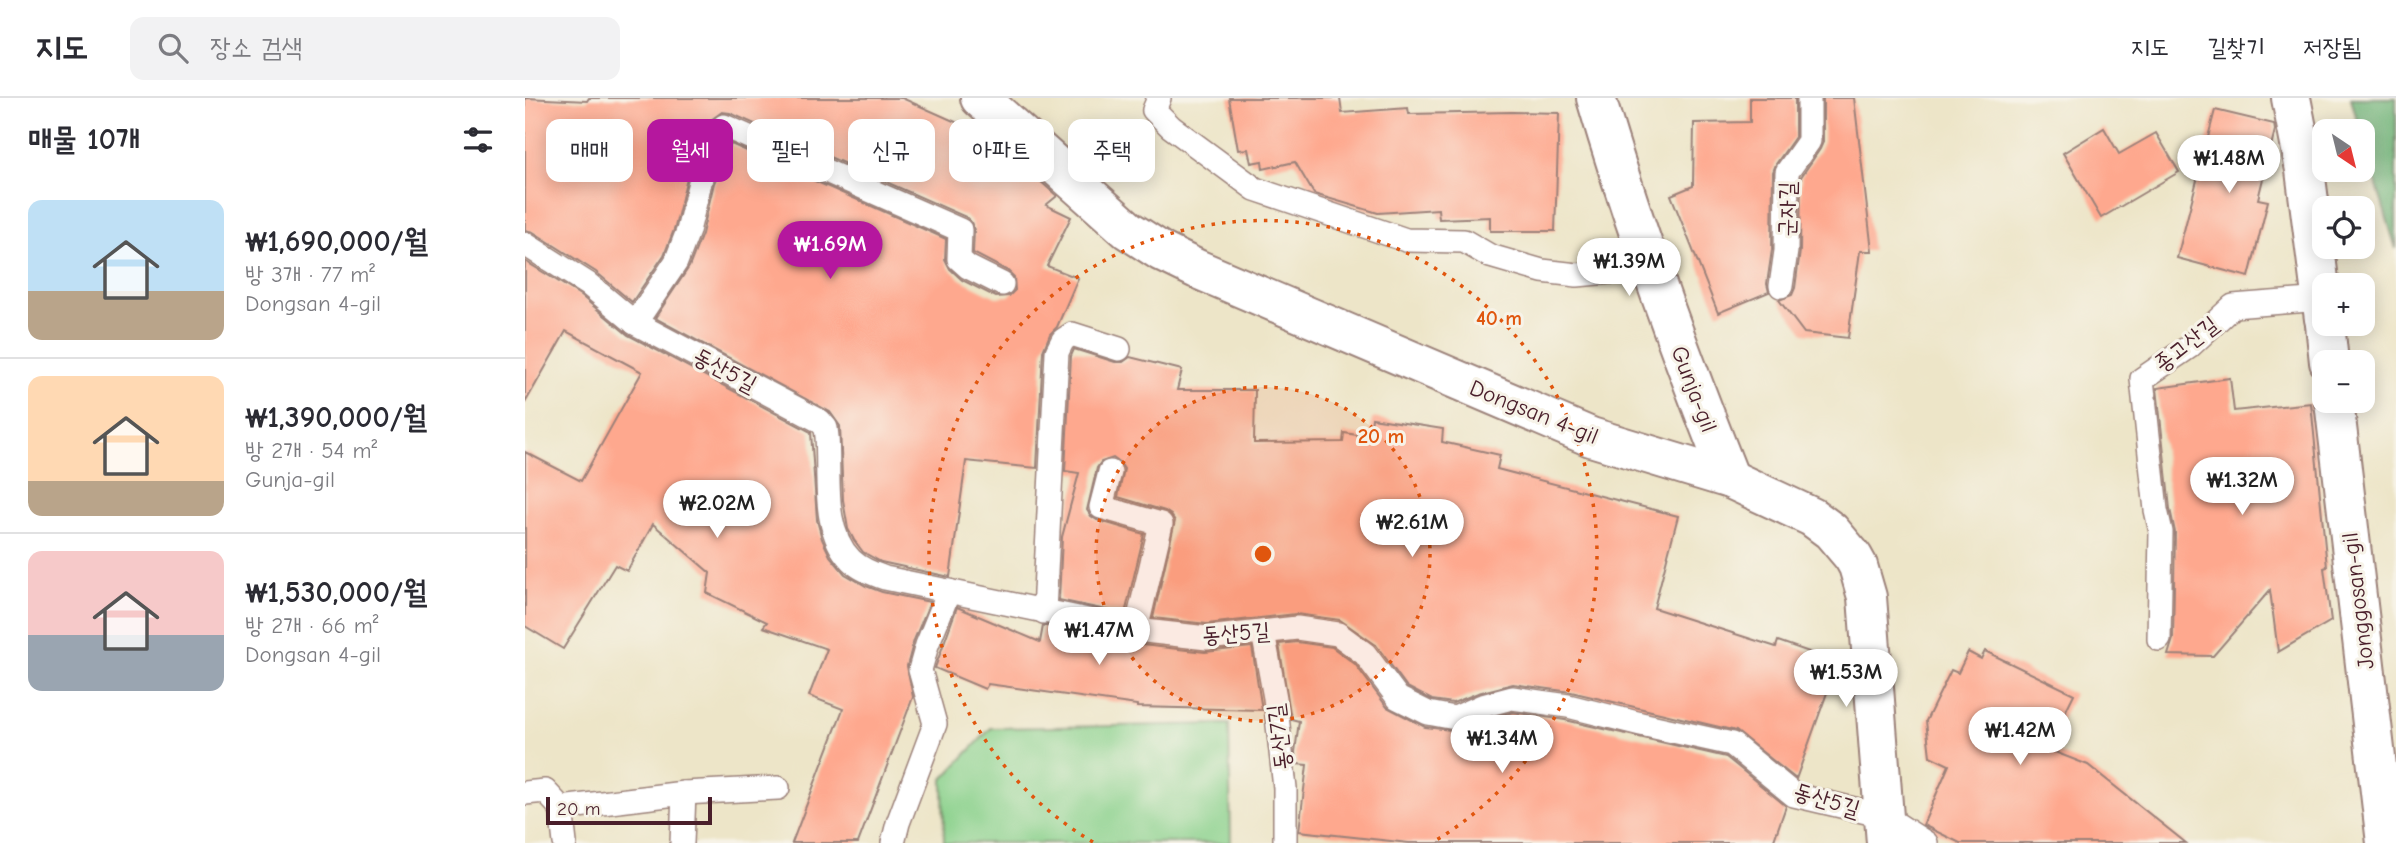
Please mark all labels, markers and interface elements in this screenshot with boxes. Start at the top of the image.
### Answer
search box [130,17,620,80]
text: 지도 [35,28,88,66]
icon: search [154,29,192,67]
text: 장소 검색 [210,33,302,63]
text: 지도 [2131,33,2169,61]
text: 길찾기 [2207,33,2265,61]
text: 저장됨 [2303,33,2361,61]
chip: 매매 [546,119,633,182]
chip: 월세 [647,119,733,182]
chip: 필터 [747,119,834,182]
chip: 신규 [848,119,935,182]
chip: 아파트 [949,119,1054,182]
chip: 주택 [1068,119,1155,182]
north arrow [2312,119,2375,182]
map controls [2312,119,2375,413]
icon: filters [459,121,497,159]
text: 매물 10개 [28,122,140,157]
pin: ₩1.48M [2172,136,2286,195]
text: ₩1.48M [2193,144,2265,171]
street label: 군자길 [1773,181,1801,237]
button: locate [2312,196,2375,259]
pin: ₩1.69M [773,222,887,281]
text: ₩1,690,000/월 [245,224,428,259]
icon: home [84,228,168,312]
text: ₩1.69M [794,230,866,257]
pin: ₩1.39M [1572,238,1686,298]
text: ₩1.39M [1593,247,1665,274]
text: 방 3개 · 77 m² [245,261,375,288]
button: + [2312,273,2375,336]
text: Dongsan 4-gil [245,290,381,317]
text: 40 m [1476,306,1522,330]
street label: 종고산길 [2149,311,2223,377]
street label: 동산5길 [689,342,761,398]
street label: Gunja-gil [1665,342,1723,436]
button: − [2312,350,2375,413]
street label: Dongsan 4-gil [1466,374,1602,450]
text: ₩1,390,000/월 [245,400,427,435]
icon: home [84,404,168,488]
text: 20 m [1358,424,1404,448]
text: 방 2개 · 54 m² [245,437,377,464]
pin: ₩1.32M [2185,458,2299,517]
text: Gunja-gil [245,466,335,493]
text: ₩1.32M [2206,466,2278,493]
pin: ₩2.02M [660,480,774,540]
text: ₩2.02M [679,489,755,516]
pin: ₩2.61M [1355,500,1469,559]
text: ₩2.61M [1376,508,1448,535]
street label: Jonggosan-gil [2336,531,2380,671]
centre of rings [1251,542,1275,566]
text: ₩1,530,000/월 [245,575,427,610]
icon: home [84,579,168,663]
pin: ₩1.47M [1042,608,1156,667]
text: 방 2개 · 66 m² [245,612,379,639]
text: ₩1.47M [1064,616,1134,643]
street label: 동산5길 [1201,617,1271,649]
text: Dongsan 4-gil [245,641,381,668]
pin: ₩1.53M [1789,650,1903,709]
text: ₩1.53M [1810,658,1882,685]
street label: 동산7길 [1262,702,1296,772]
pin: ₩1.42M [1963,708,2077,767]
pin: ₩1.34M [1445,716,1559,775]
text: ₩1.42M [1984,716,2056,743]
text: ₩1.34M [1467,724,1537,751]
street label: 동산5길 [1791,777,1863,823]
scale bar [546,794,712,826]
text: 20 m [557,798,601,820]

